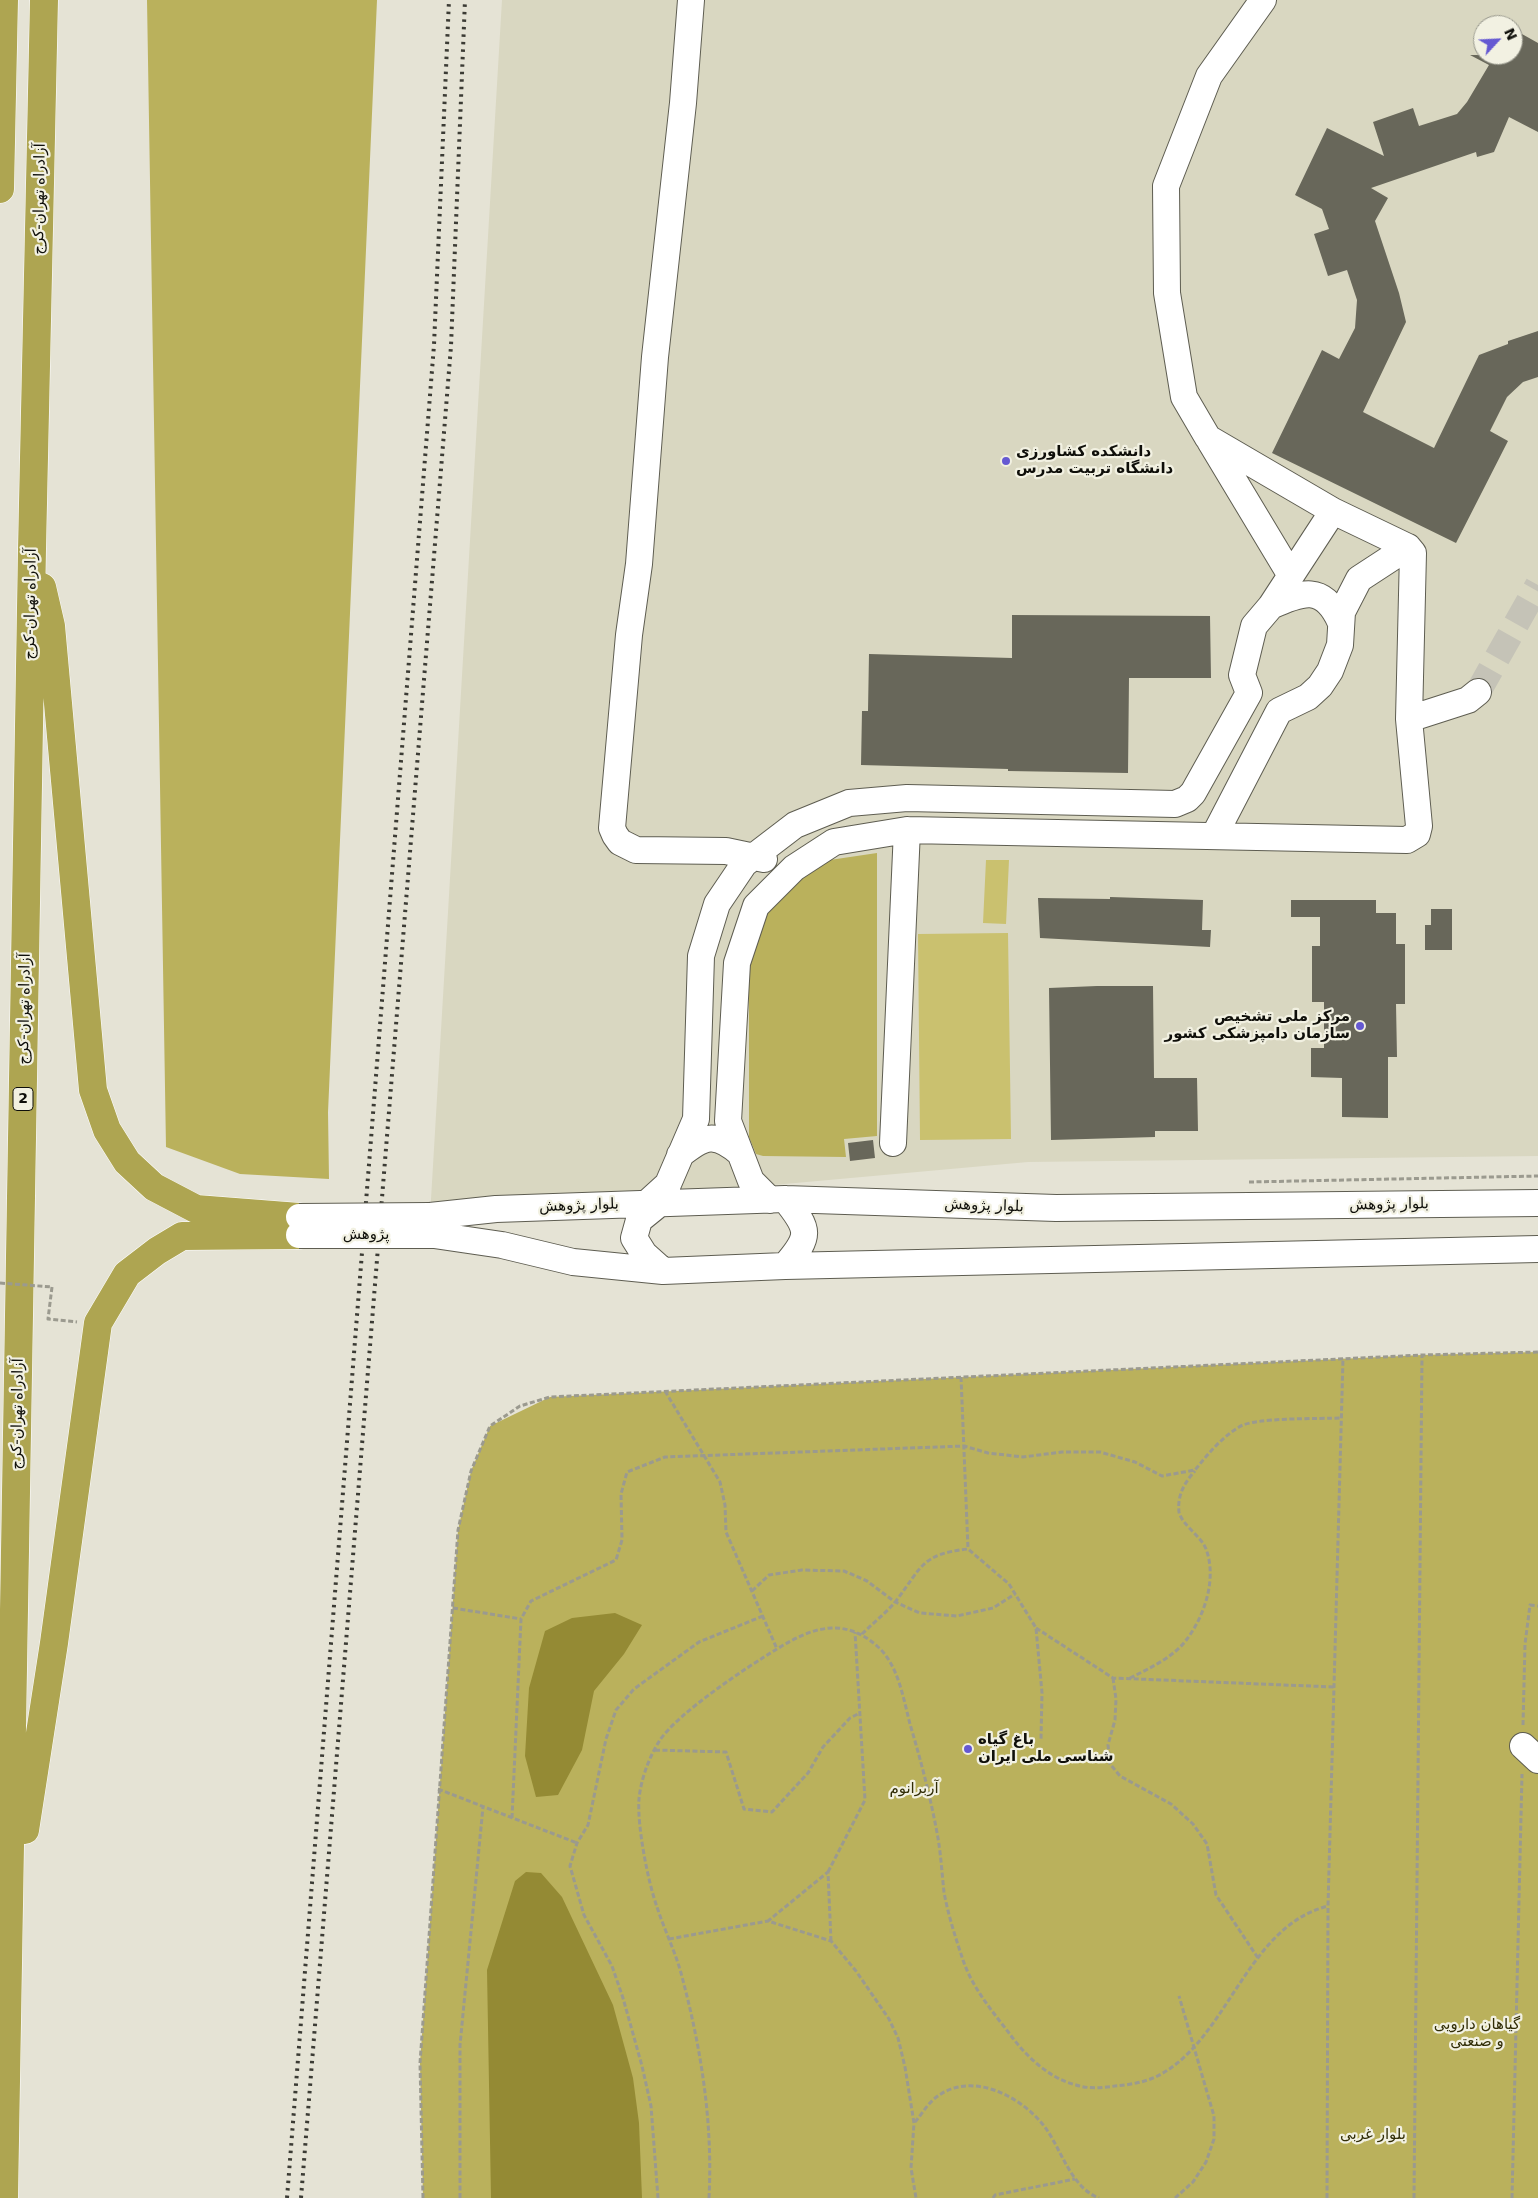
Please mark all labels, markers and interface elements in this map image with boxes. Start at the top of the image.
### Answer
north arrow [1473,15,1523,65]
text: N [1501,25,1520,43]
street label: آزادراه تهران-کرج [30,143,50,255]
place label: دانشکده کشاورزی دانشگاه تربیت مدرس [1016,443,1173,478]
marker: دانشکده کشاورزی دانشگاه تربیت مدرس [1000,455,1012,467]
street label: آزادراه تهران-کرج [21,548,41,660]
street label: آزادراه تهران-کرج [15,953,35,1065]
place label: مرکز ملی تشخیص سازمان دامپزشکی کشور [1165,1008,1350,1043]
marker: مرکز ملی تشخیص سازمان دامپزشکی کشور [1354,1020,1366,1032]
road number: 2 [13,1088,33,1110]
street label: بلوار پژوهش [1349,1195,1429,1215]
street label: بلوار پژوهش [539,1196,619,1216]
street label: بلوار پژوهش [944,1196,1024,1216]
street label: پژوهش [343,1226,389,1244]
street label: آزادراه تهران-کرج [8,1358,28,1470]
place label: باغ گیاه‌ شناسی ملی ایران [978,1731,1114,1766]
marker: باغ گیاه‌ شناسی ملی ایران [962,1743,974,1755]
park label: آربرانوم [889,1780,939,1798]
park label: گیاهان دارویی و صنعتی [1434,2016,1520,2051]
park label: بلوار غربی [1340,2126,1406,2144]

